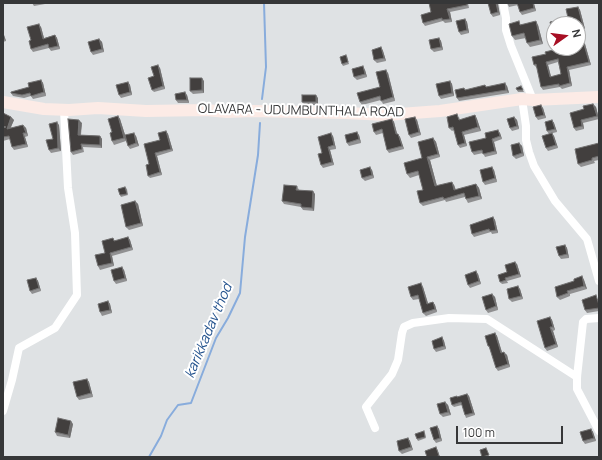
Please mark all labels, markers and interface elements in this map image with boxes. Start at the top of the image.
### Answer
north arrow [546,16,586,56]
text: N [569,28,585,39]
street label: OLAVARA - UDUMBUNTHALA ROAD [198,101,404,121]
water label: karikkadav thod [182,281,236,381]
scale bar [458,418,565,444]
text: 100 m [463,424,495,441]

